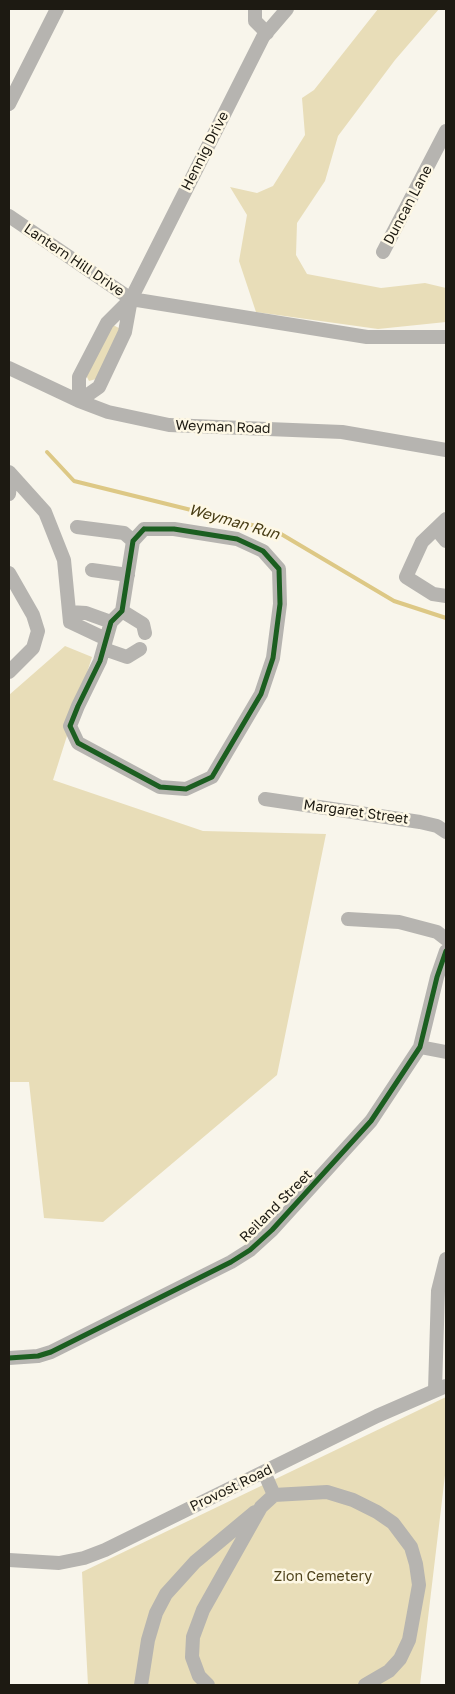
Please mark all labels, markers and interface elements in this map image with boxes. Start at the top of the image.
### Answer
street label: Hennig Drive [178,109,232,193]
street label: Duncan Lane [380,163,436,247]
street label: Lantern Hill Drive [21,220,127,300]
street label: Weyman Road [175,417,271,437]
water label: Weyman Run [187,500,281,544]
street label: Margaret Street [302,796,410,828]
street label: Reiland Street [236,1166,316,1246]
street label: Provost Road [187,1461,275,1515]
park label: Zion Cemetery [274,1569,372,1585]

